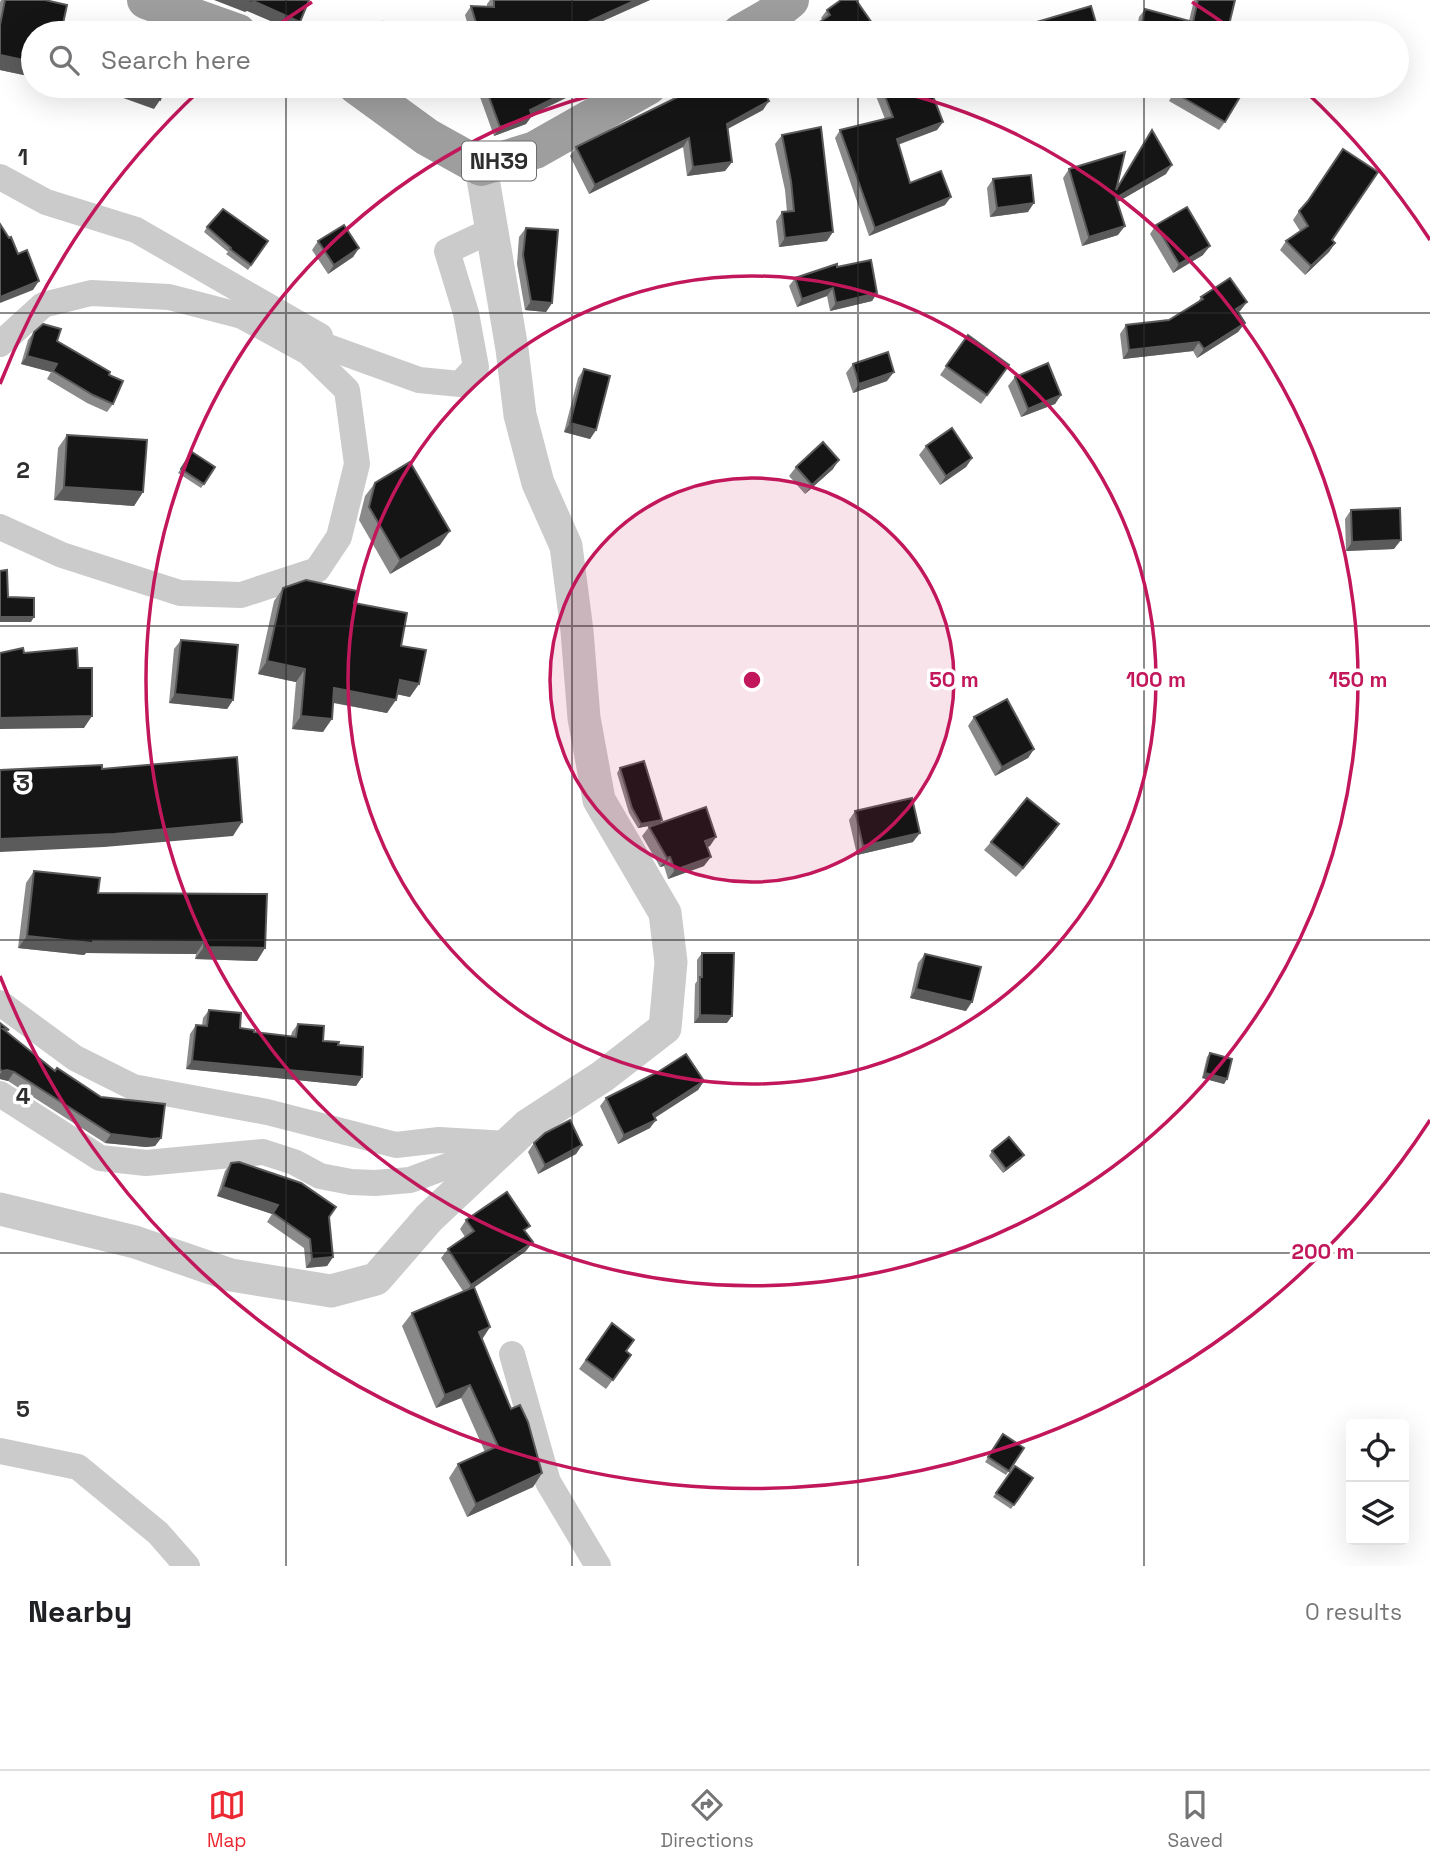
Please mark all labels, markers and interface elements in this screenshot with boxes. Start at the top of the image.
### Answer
search box [21,21,1409,98]
icon: search [45,41,83,79]
text: Search here [101,43,251,77]
text: 1 [18,142,28,172]
road number: NH39 [462,142,536,180]
text: 2 [16,455,30,485]
text: 50 m [929,666,979,693]
text: 100 m [1126,666,1186,693]
text: 150 m [1329,666,1387,693]
centre of rings [740,668,764,692]
text: 3 [16,768,30,798]
text: 4 [16,1081,31,1111]
text: 200 m [1292,1238,1354,1265]
text: 5 [16,1394,30,1424]
map controls [1346,1419,1409,1545]
button: locate [1346,1419,1409,1482]
button: layers [1346,1482,1409,1545]
text: Nearby [28,1592,132,1631]
text: 0 results [1305,1597,1402,1627]
tab: Map [207,1786,247,1853]
tab: Directions [661,1786,754,1853]
tab: Saved [1168,1786,1223,1853]

